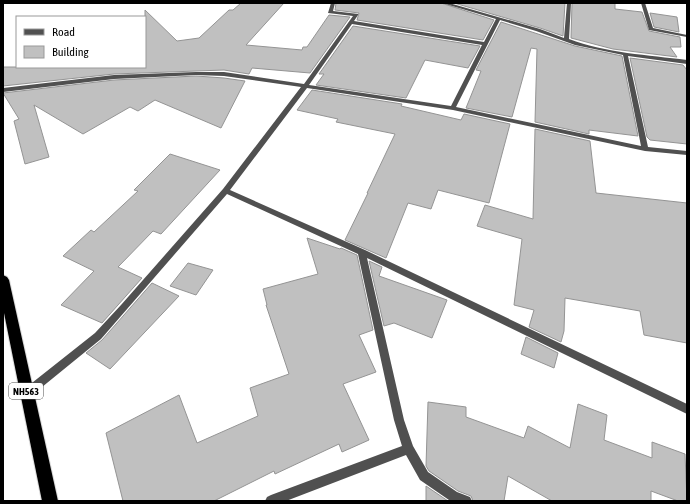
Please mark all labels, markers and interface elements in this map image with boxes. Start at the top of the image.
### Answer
legend [16,16,146,68]
text: Road [52,25,75,39]
text: Building [52,45,90,59]
road number: NH563 [9,383,43,399]

